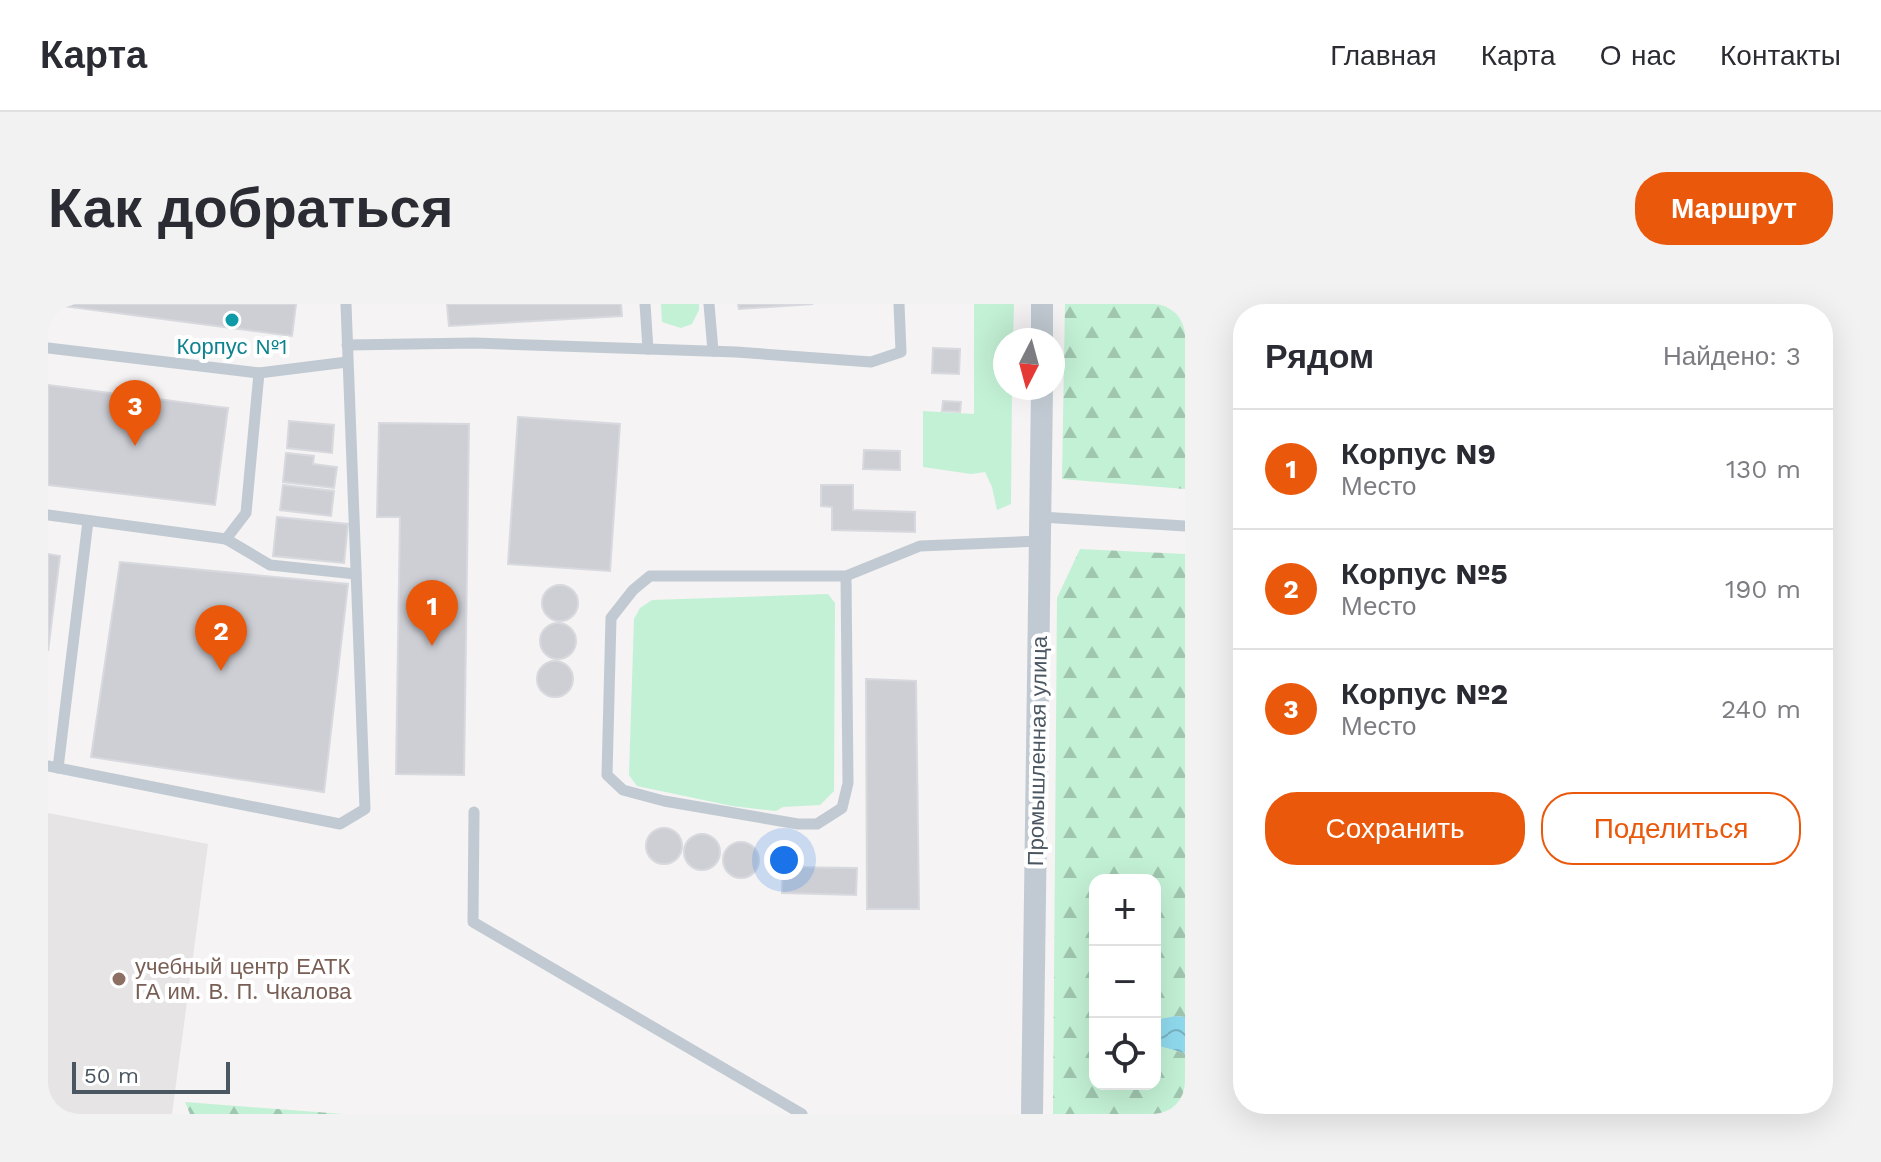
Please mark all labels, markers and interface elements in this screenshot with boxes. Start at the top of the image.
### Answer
text: Карта [40,33,147,77]
text: Главная [1330,39,1437,72]
text: Карта [1481,39,1556,72]
text: О нас [1600,39,1676,72]
text: Контакты [1720,39,1841,72]
button: Маршрут [1635,172,1833,245]
text: Как добраться [48,175,453,241]
marker: Корпус №1 [223,311,241,329]
north arrow [993,328,1065,400]
place label: Корпус №1 [176,334,288,359]
text: Рядом [1265,336,1374,376]
text: Найдено: 3 [1663,341,1801,371]
pin: 3 [109,380,161,446]
text: Корпус N9 [1341,436,1496,471]
text: 1 [1285,454,1297,484]
text: 130 m [1726,454,1801,484]
text: Место [1341,471,1417,501]
text: Корпус №5 [1341,556,1508,591]
text: 2 [1283,574,1299,604]
text: 190 m [1725,574,1801,604]
pin: 1 [406,580,458,646]
text: Место [1341,591,1417,621]
pin: 2 [195,605,247,671]
street label: Промышленная улица [1023,635,1052,866]
text: Корпус №2 [1341,676,1508,711]
text: 3 [1283,694,1299,724]
text: 240 m [1721,694,1801,724]
text: Место [1341,711,1417,741]
button: Сохранить [1265,792,1525,865]
button: Поделиться [1541,792,1801,865]
your location [764,840,804,880]
map controls [1089,874,1161,1090]
button: + [1089,874,1161,946]
button: − [1089,946,1161,1018]
place label: учебный центр ЕАТК ГА им. В. П. Чкалова [135,954,352,1004]
marker: учебный центр ЕАТК ГА им. В. П. Чкалова [110,970,128,988]
button: locate [1089,1018,1161,1090]
scale bar [72,1058,230,1094]
text: 50 m [84,1063,139,1088]

